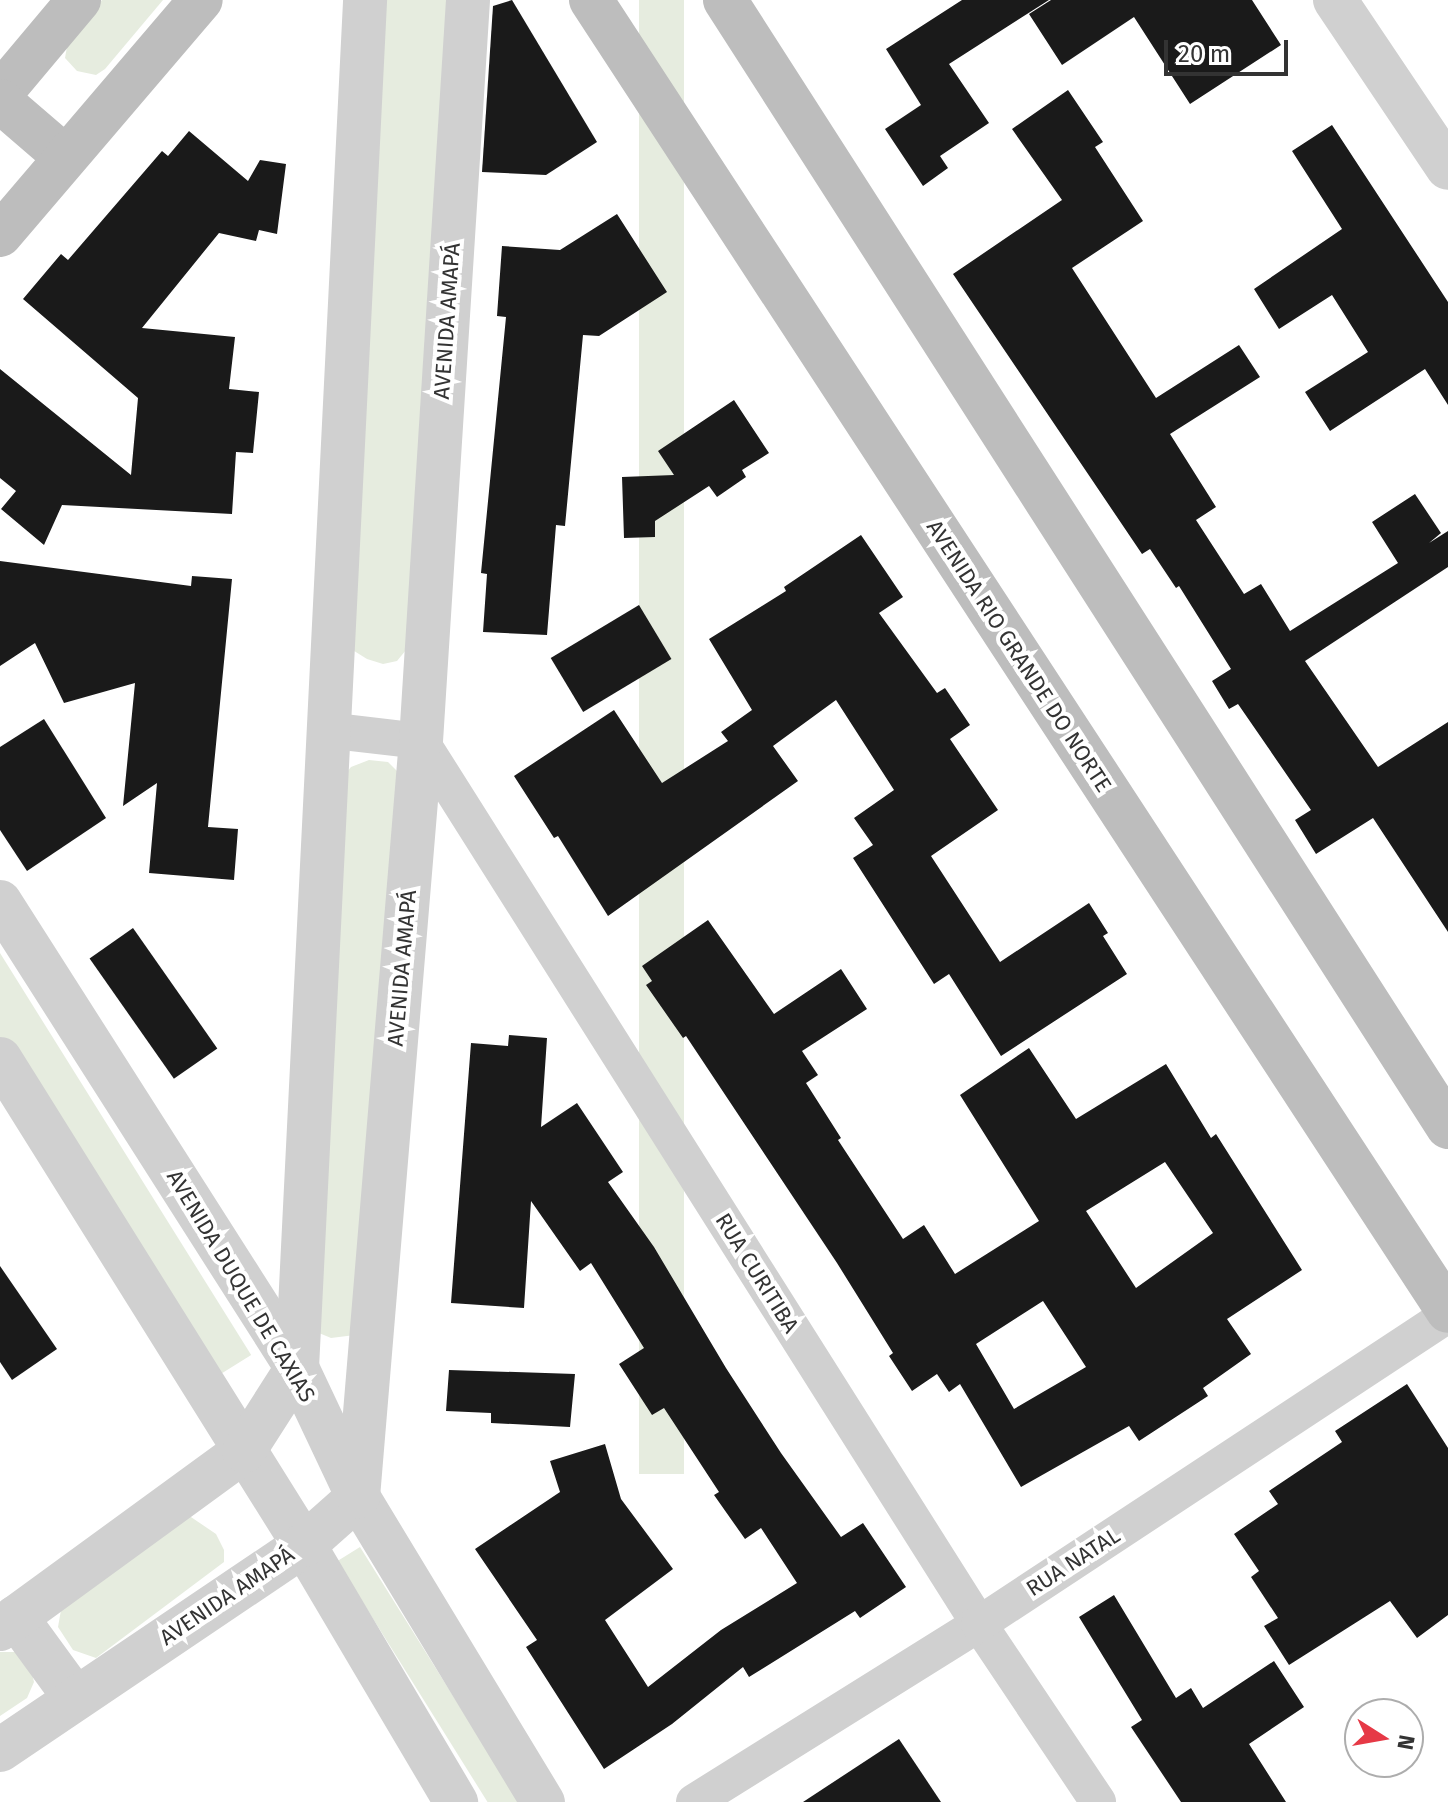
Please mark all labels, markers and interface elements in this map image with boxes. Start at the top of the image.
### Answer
scale bar [1168,24,1292,74]
text: 20 m [1178,40,1230,68]
street label: AVENIDA AMAPÁ [428,242,466,400]
street label: AVENIDA RIO GRANDE DO NORTE [921,515,1117,797]
street label: AVENIDA AMAPÁ [382,889,422,1047]
street label: AVENIDA DUQUE DE CAXIAS [161,1165,321,1407]
street label: RUA CURITIBA [710,1208,804,1338]
street label: RUA NATAL [1021,1522,1125,1602]
street label: AVENIDA AMAPÁ [155,1541,299,1651]
north arrow [1344,1698,1424,1778]
text: N [1391,1733,1421,1752]

